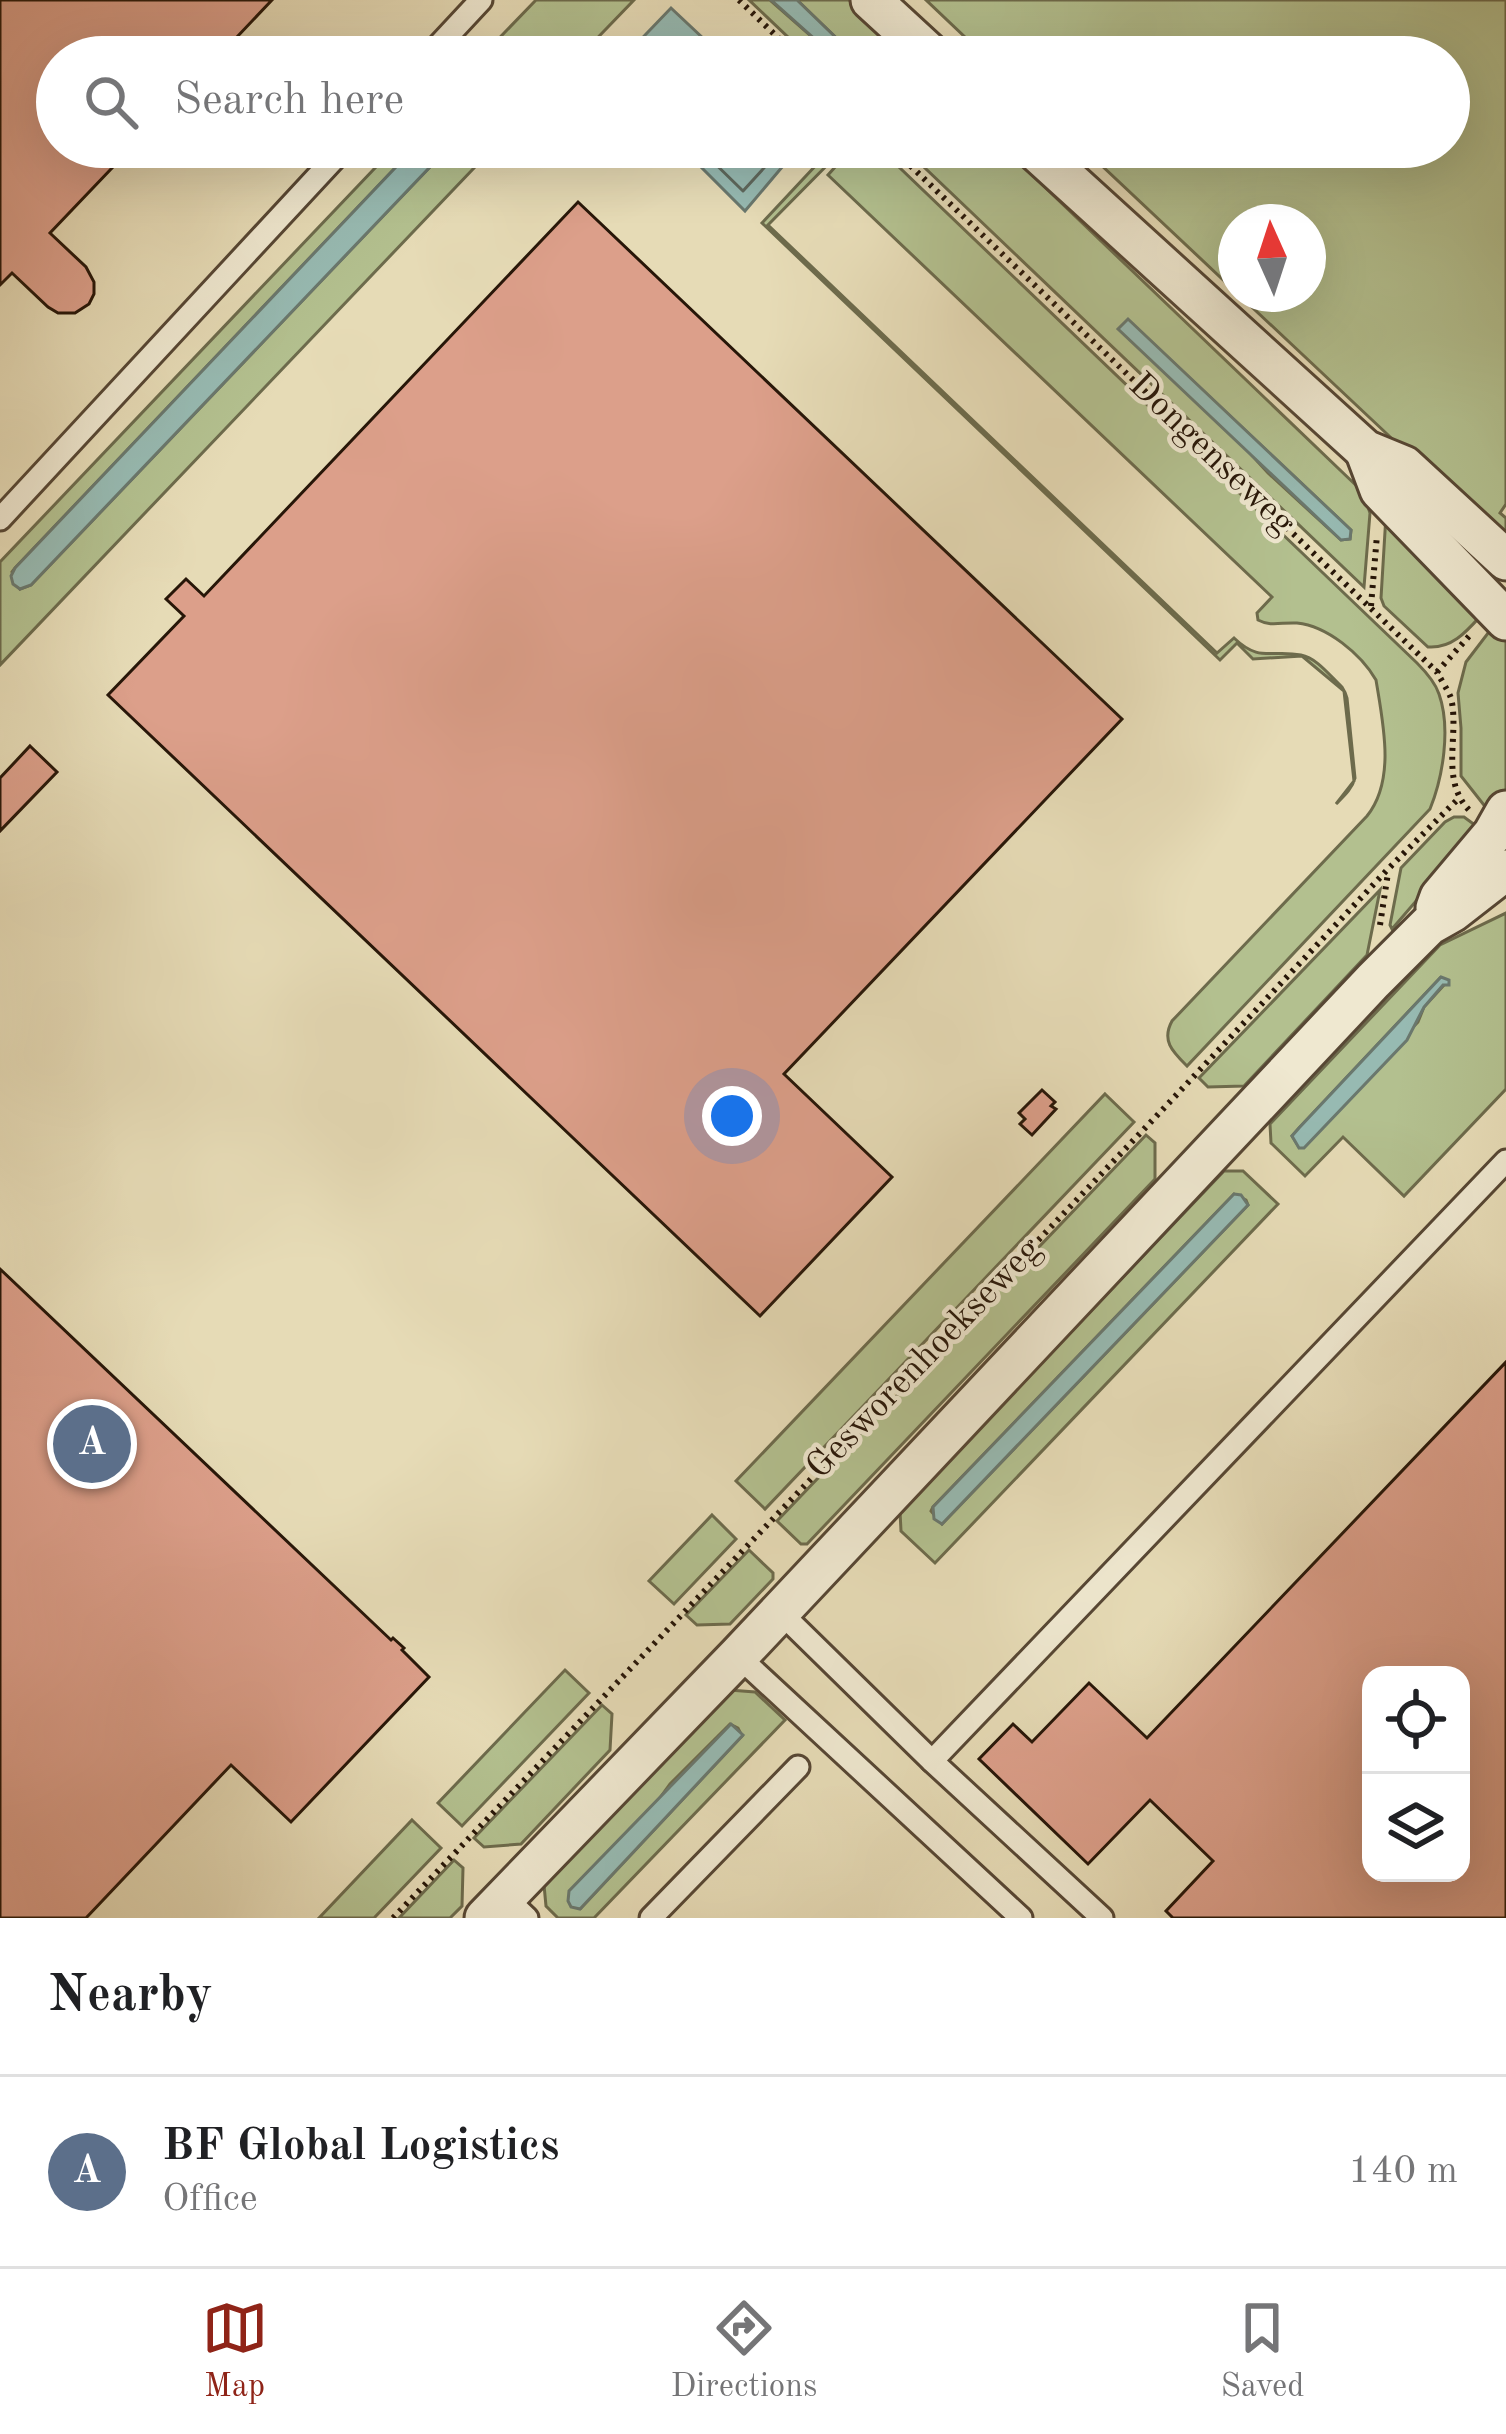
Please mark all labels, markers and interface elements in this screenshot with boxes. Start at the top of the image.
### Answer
search box [36,36,1470,168]
icon: search [78,69,144,135]
text: Search here [174,79,404,124]
north arrow [1218,204,1326,312]
street label: Dongenseweg [1121,367,1301,543]
your location [702,1086,762,1146]
street label: Gesworenhoekseweg [801,1231,1049,1487]
pin: A [53,1399,131,1489]
map controls [1362,1666,1470,1882]
button: locate [1362,1666,1470,1774]
button: layers [1362,1774,1470,1882]
text: Nearby [48,1971,213,2022]
text: BF Global Logistics [162,2125,559,2170]
text: A [72,2152,102,2191]
text: 140 m [1348,2152,1458,2191]
text: Office [162,2180,258,2219]
tab: Map [202,2295,268,2408]
tab: Directions [671,2295,817,2408]
tab: Saved [1220,2295,1304,2408]

